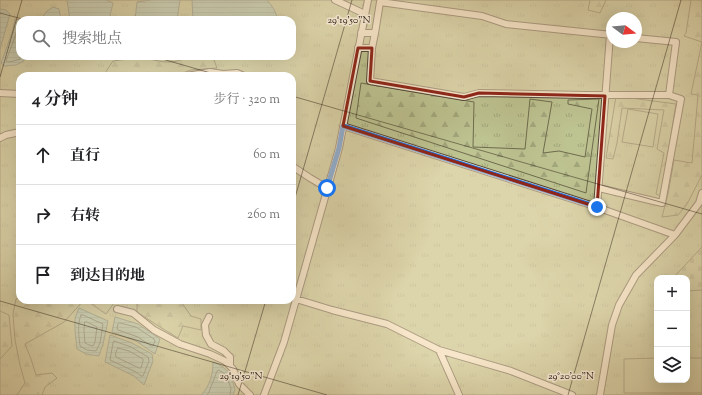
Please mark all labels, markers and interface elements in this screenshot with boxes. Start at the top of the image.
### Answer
north arrow [606,12,642,48]
text: 29°19'50"N [327,13,371,28]
search box [16,16,296,60]
icon: search [30,27,52,49]
text: 搜索地点 [62,29,122,50]
text: 4 分钟 [32,88,78,112]
text: 步行 · 320 m [213,91,280,109]
icon: ahead [32,144,54,166]
text: 直行 [70,146,100,167]
text: 60 m [253,146,280,164]
route start [318,179,336,197]
route end [588,198,606,216]
icon: right [32,204,54,226]
text: 右转 [70,206,100,227]
text: 260 m [247,206,280,224]
icon: arrive [32,264,54,286]
text: 到达目的地 [70,266,145,287]
map controls [654,275,690,383]
button: + [654,275,690,311]
button: − [654,311,690,347]
button: layers [654,347,690,383]
text: 29°19'50"N [219,369,263,384]
text: 29°20'00"N [548,369,594,384]

